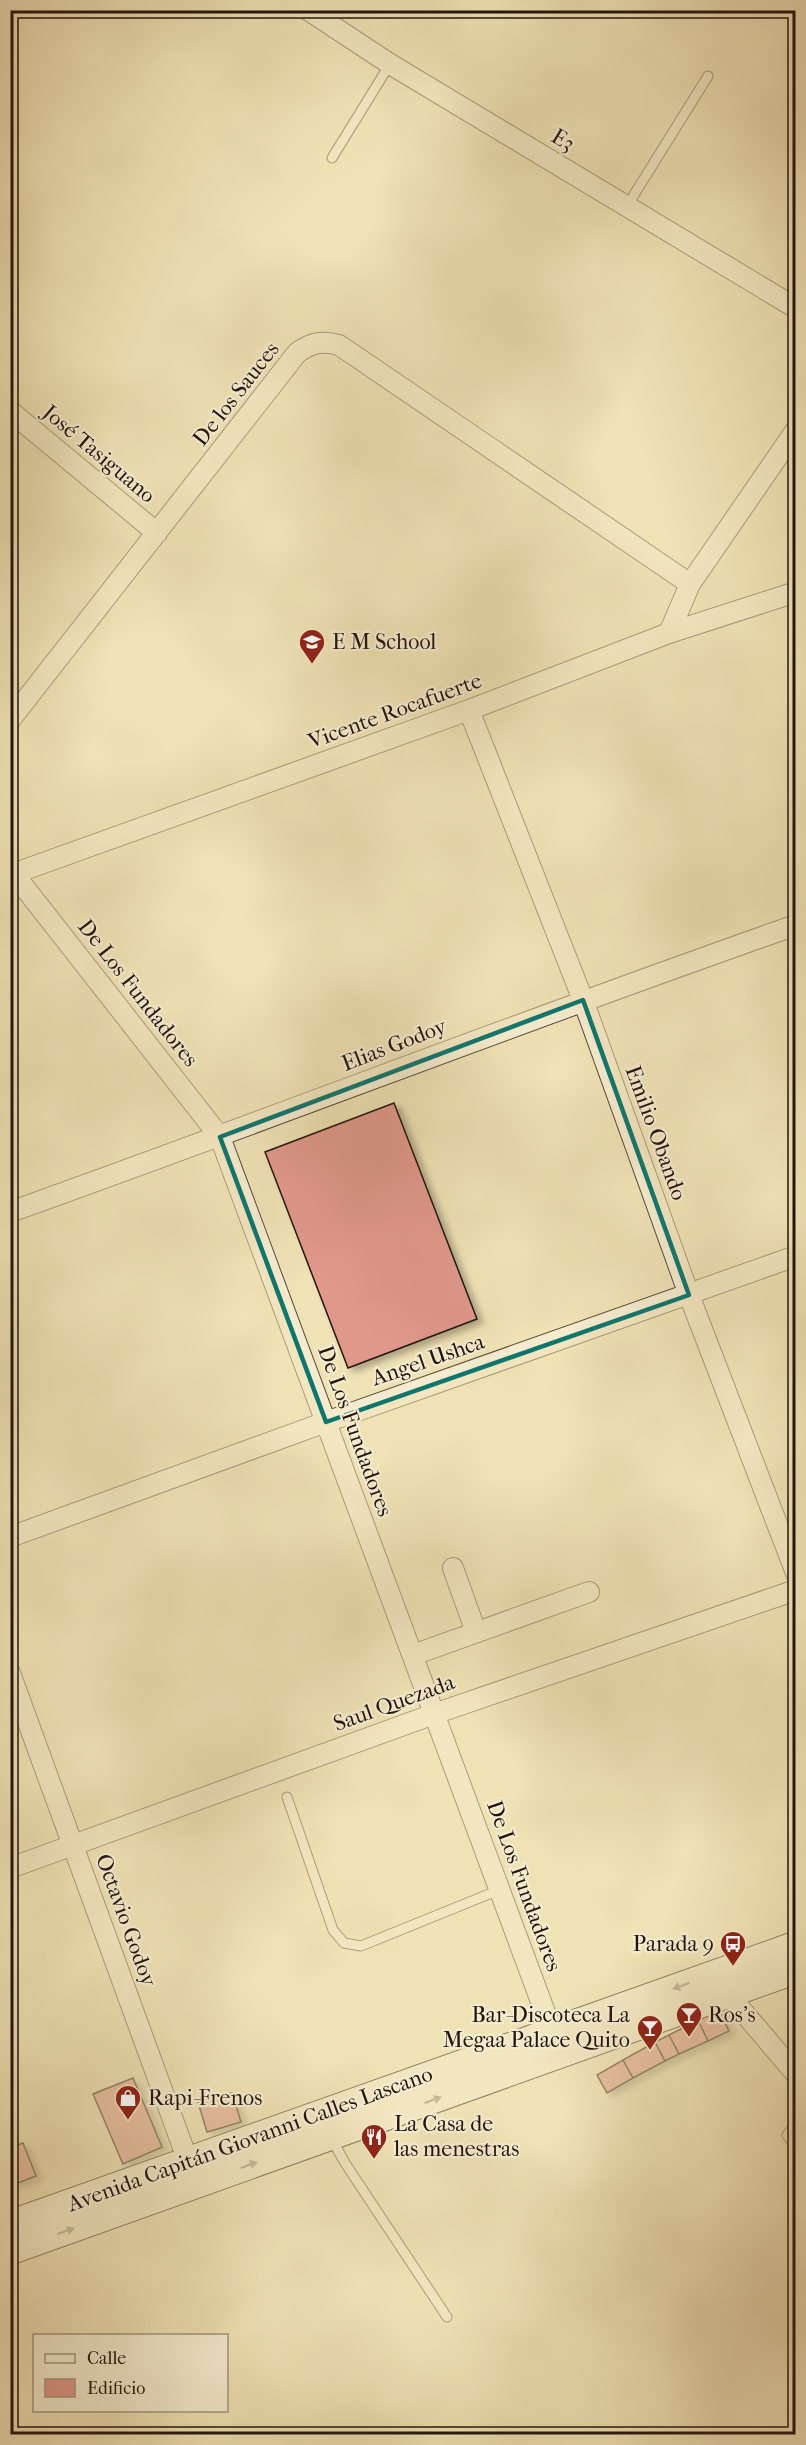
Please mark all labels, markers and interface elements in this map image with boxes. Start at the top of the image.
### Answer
street label: E3 [547,123,579,157]
street label: De los Sauces [187,337,285,451]
street label: José Tasiguano [36,398,161,509]
school or university icon: E M School [297,627,327,665]
place label: E M School [332,629,436,655]
street label: Vicente Rocafuerte [304,667,485,755]
street label: De Los Fundadores [72,914,204,1072]
street label: Elias Godoy [338,1013,451,1077]
street label: Emilio Obando [620,1062,692,1204]
street label: Angel Ushca [367,1328,489,1392]
street label: De Los Fundadores [312,1342,398,1520]
street label: Saul Quezada [330,1669,459,1737]
street label: De Los Fundadores [481,1797,567,1975]
street label: Octavio Godoy [90,1850,162,1991]
bus stop icon: Parada 9 [718,1929,748,1967]
place label: Parada 9 [633,1931,714,1957]
one-way arrow [672,1981,690,1991]
bar icon: Ros's [674,2000,704,2038]
place label: Bar-Discoteca La Megaa Palace Quito [443,2002,631,2053]
place label: Ros's [708,2002,756,2028]
bar icon: Bar-Discoteca La Megaa Palace Quito [635,2013,665,2051]
street label: Avenida Capitán Giovanni Calles Lascano [63,2061,436,2218]
shop icon: Rapi-Frenos [113,2083,143,2121]
place label: Rapi-Frenos [148,2085,262,2111]
one-way arrow [424,2094,442,2104]
place label: La Casa de las menestras [393,2111,519,2162]
restaurant icon: La Casa de las menestras [359,2122,389,2160]
one-way arrow [240,2160,258,2170]
one-way arrow [57,2226,75,2236]
legend [33,2334,228,2412]
text: Calle [87,2348,126,2369]
text: Edificio [87,2378,145,2399]

